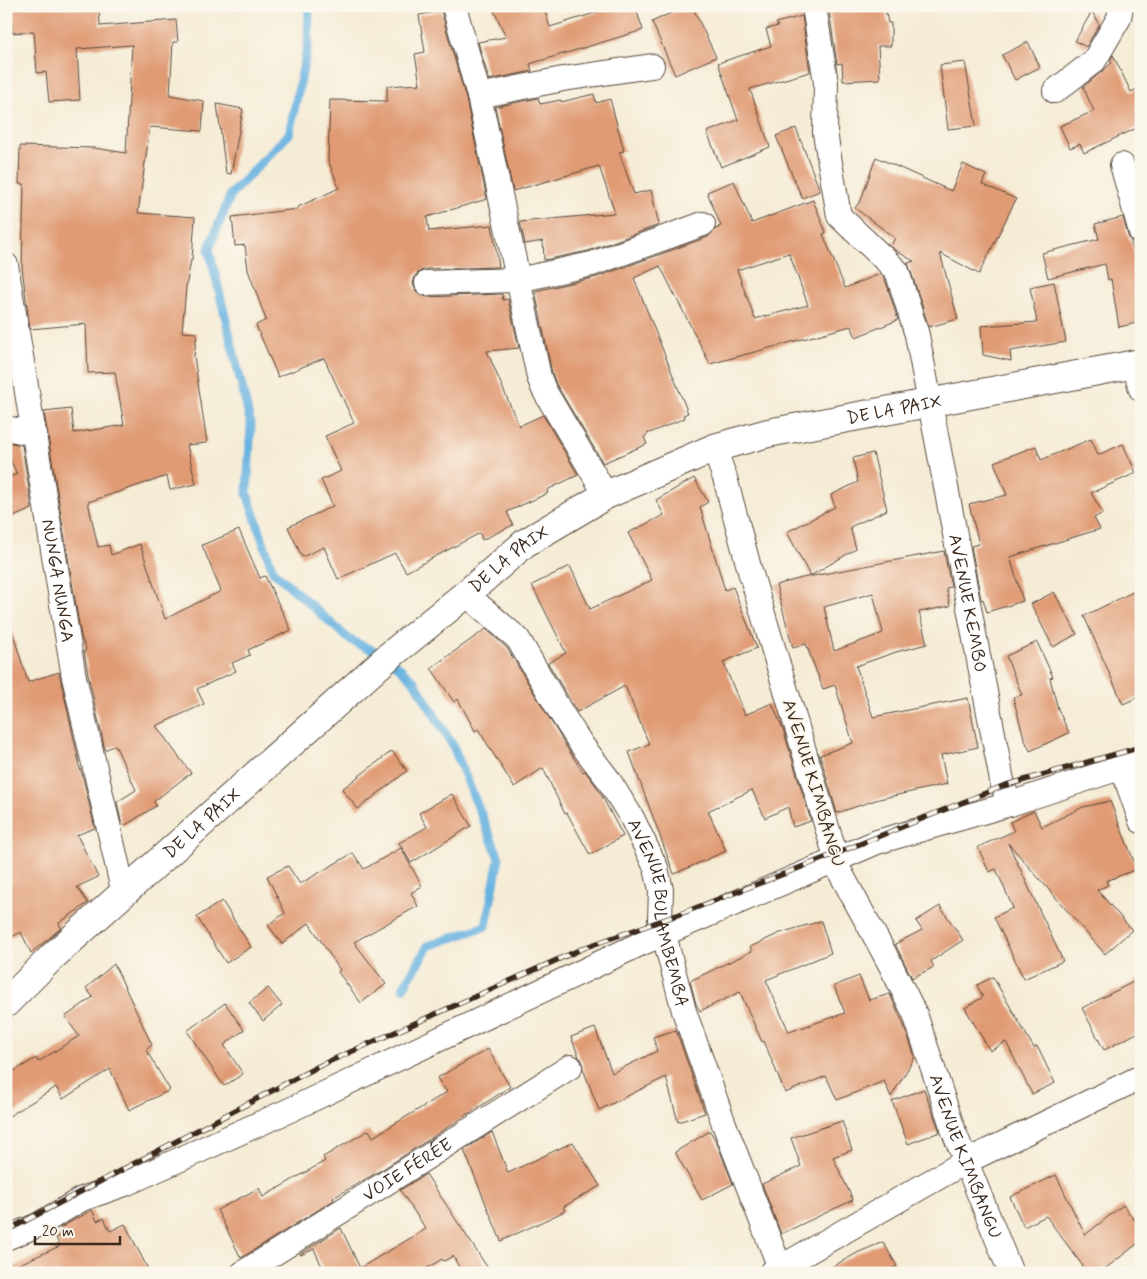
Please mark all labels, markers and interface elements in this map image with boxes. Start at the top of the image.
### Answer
street label: DE LA PAIX [845,390,944,431]
street label: NUNGA NUNGA [35,517,79,644]
street label: DE LA PAIX [464,521,553,599]
street label: AVENUE KEMBO [942,532,992,674]
street label: AVENUE KIMBANGU [776,697,850,870]
street label: DE LA PAIX [159,783,246,865]
street label: AVENUE BULAMBEMBA [621,815,693,1010]
street label: AVENUE KIMBANGU [923,1071,1007,1242]
street label: VOIE FÉRÉE [358,1133,457,1208]
scale bar [35,1214,120,1246]
text: 20 m [42,1222,74,1242]

